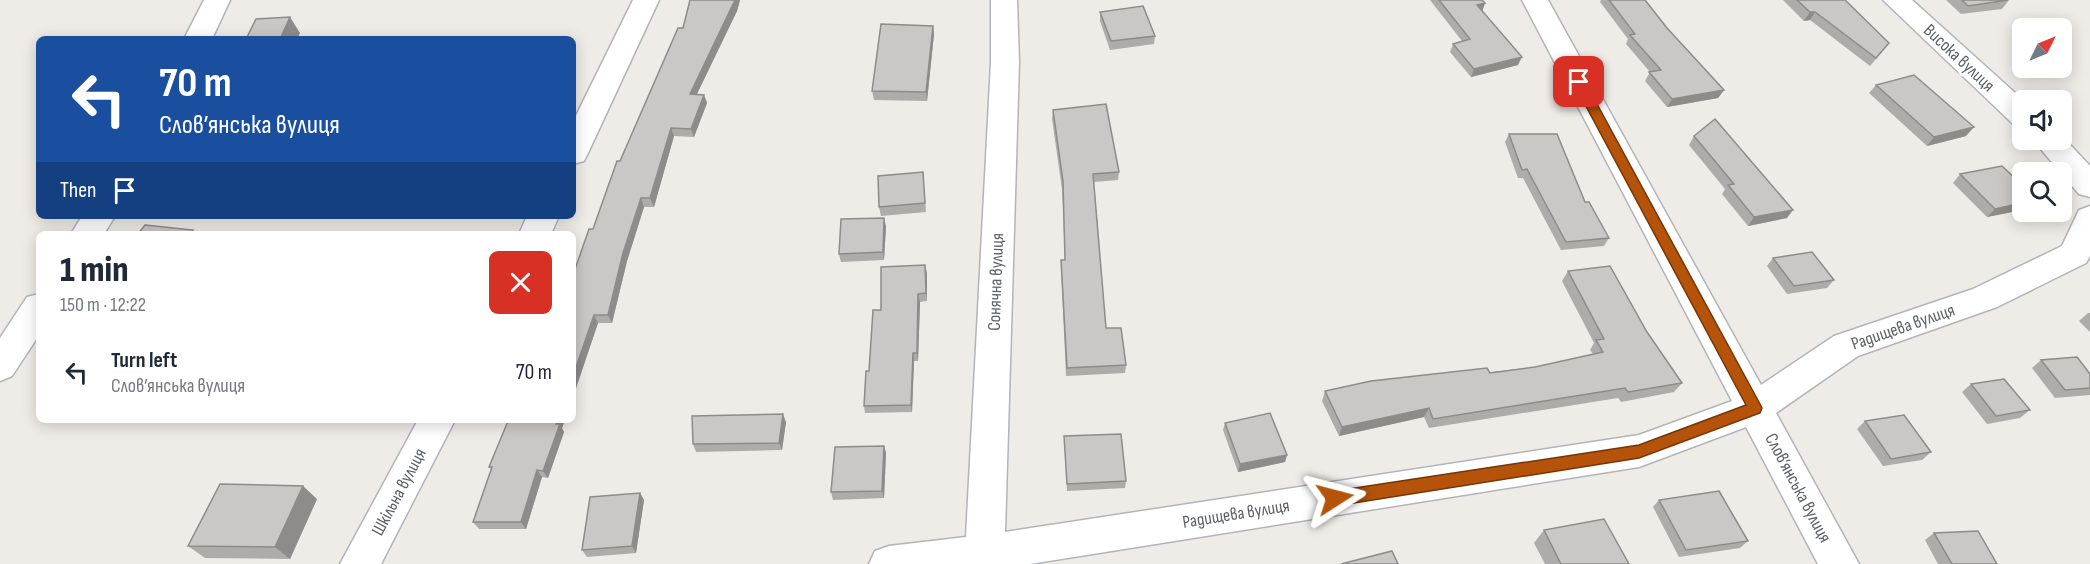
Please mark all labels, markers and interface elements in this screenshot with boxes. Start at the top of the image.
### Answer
north arrow [2012,18,2072,78]
map controls [2012,18,2072,222]
street label: Висока вулиця [1919,20,1999,96]
pin [1553,56,1604,107]
text: 70 m [159,58,232,109]
icon: left [60,60,138,138]
icon: arrive [1562,65,1595,98]
button: sound [2012,90,2072,150]
text: Слов’янська вулиця [159,109,340,141]
button: search [2012,162,2072,222]
icon: arrive [108,174,141,207]
text: Then [60,177,96,204]
street label: Сонячна вулиця [984,233,1008,331]
text: 1 min [60,249,128,292]
button: close [489,251,552,314]
text: 150 m · 12:22 [60,293,146,317]
street label: Радищева вулиця [1849,299,1957,355]
text: Turn left [111,347,177,374]
icon: left [60,356,93,389]
text: 70 m [516,359,552,386]
text: Слов’янська вулиця [111,374,245,398]
street label: Слов’янська вулиця [1760,430,1836,546]
street label: Шкільна вулиця [367,445,431,539]
position arrow [1303,466,1367,530]
street label: Радищева вулиця [1181,495,1291,533]

